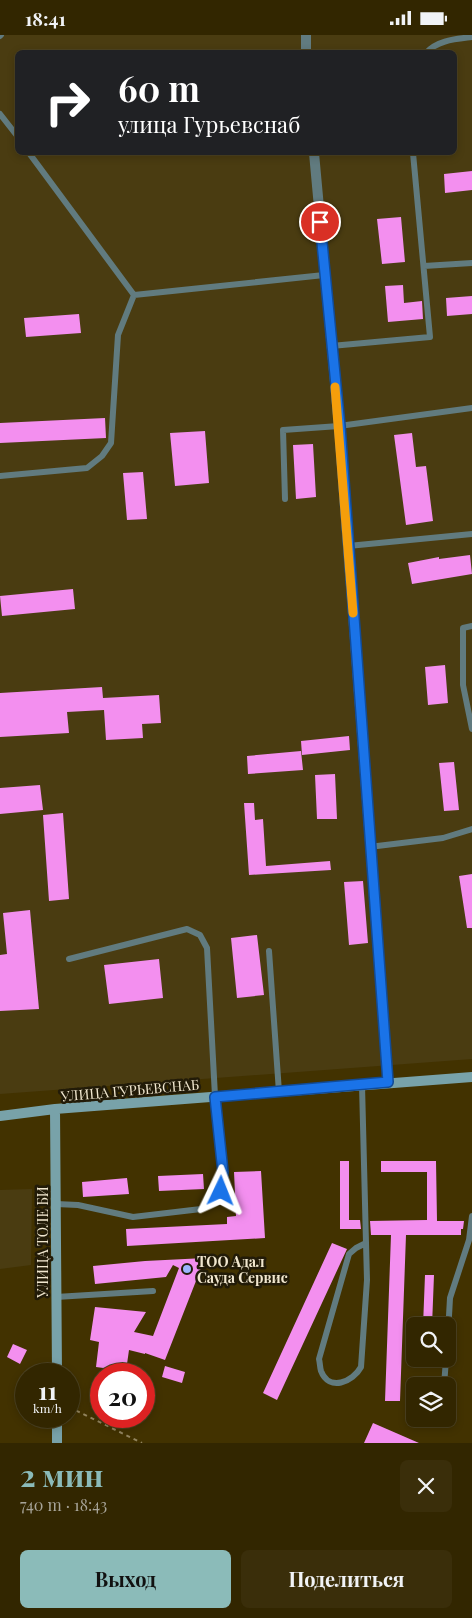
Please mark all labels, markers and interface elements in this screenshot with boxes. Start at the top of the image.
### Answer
text: 18:41 [25,5,66,31]
text: 60 m [118,64,200,111]
icon: right [35,70,100,135]
text: улица Гурьевснаб [118,109,300,139]
pin [299,201,341,243]
icon: arrive [306,208,334,236]
street label: УЛИЦА ГУРЬЕВСНАБ [59,1074,200,1106]
position arrow [194,1164,246,1216]
street label: УЛИЦА ТОЛЕ БИ [33,1186,52,1299]
place label: ТОО Адал Сауда Сервис [197,1252,288,1287]
marker: ТОО Адал Сауда Сервис [181,1263,193,1275]
map controls [406,1317,456,1427]
button: search [406,1317,456,1367]
speed limit sign: 20 [90,1363,155,1428]
text: 11 [38,1373,57,1406]
button: layers [406,1377,456,1427]
text: km/h [33,1400,62,1416]
text: 2 мин [20,1455,103,1495]
button: close [400,1460,452,1512]
text: 740 m · 18:43 [20,1494,107,1515]
button: Выход [20,1550,231,1608]
button: Поделиться [241,1550,452,1608]

